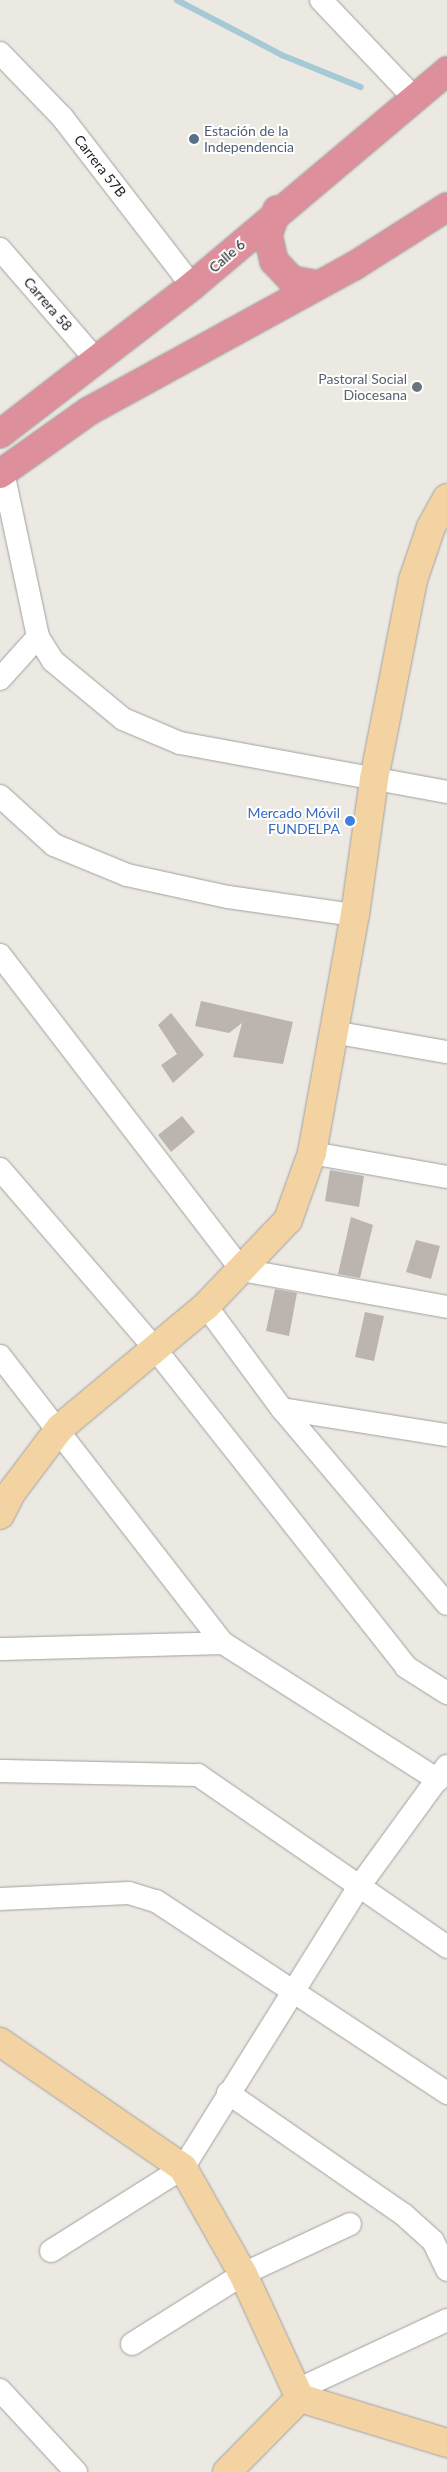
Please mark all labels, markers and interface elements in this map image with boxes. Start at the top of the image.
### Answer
place label: Estación de la Independencia [204,123,294,156]
street label: Carrera 57B [70,132,130,200]
marker: Estación de la Independencia [188,133,200,145]
street label: Calle 6 [206,236,248,276]
street label: Carrera 58 [20,274,76,334]
place label: Pastoral Social Diocesana [318,371,407,404]
marker: Pastoral Social Diocesana [411,381,423,393]
place label: Mercado Móvil FUNDELPA [248,805,340,838]
marker: Mercado Móvil FUNDELPA [344,815,356,827]

